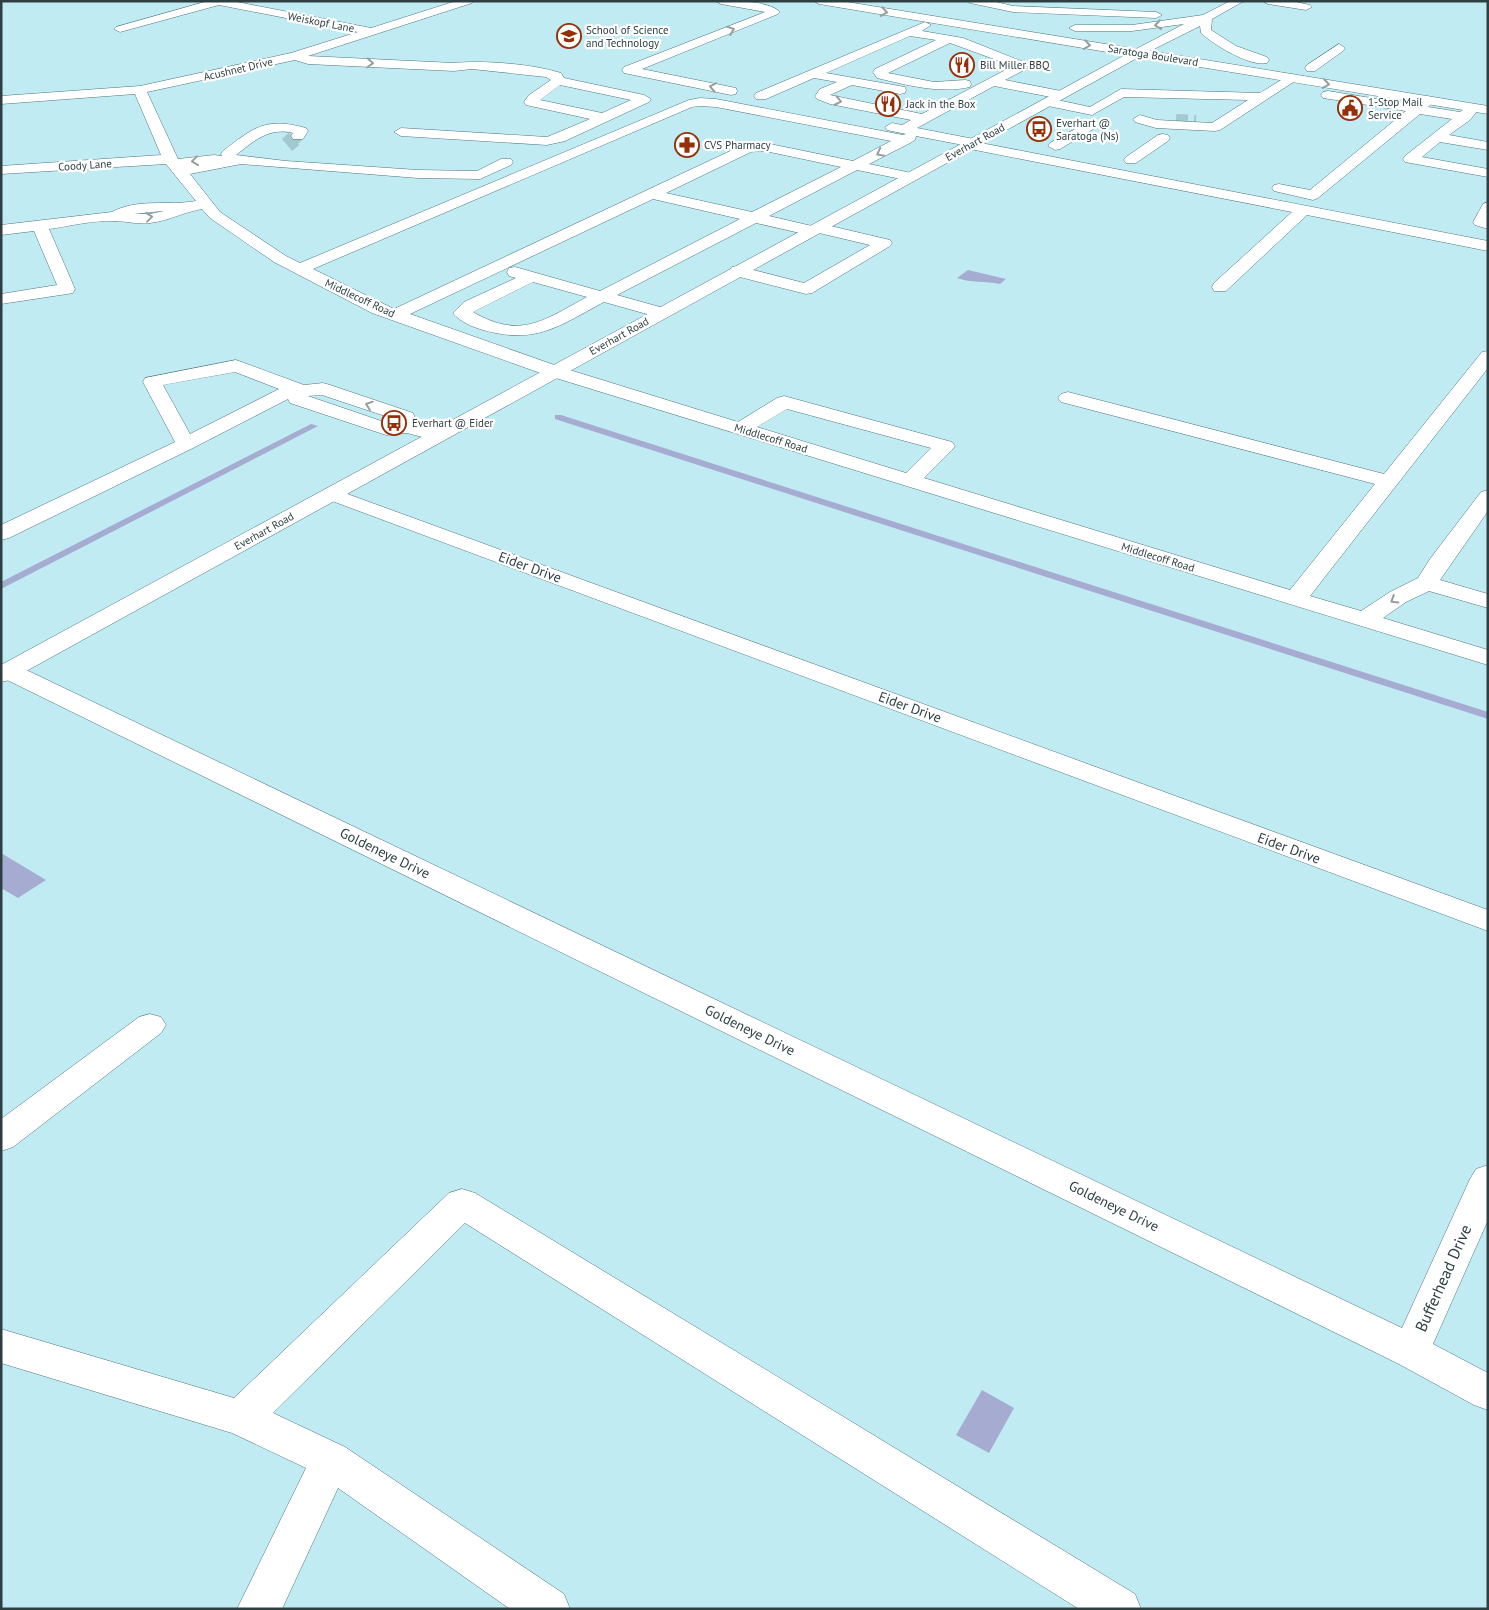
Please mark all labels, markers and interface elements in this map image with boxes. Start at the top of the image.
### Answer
one-way arrow [880,6,889,16]
street label: Weiskopf Lane [286,9,356,35]
one-way arrow [1154,19,1162,30]
school or university icon: School of Science and Technology [556,23,582,49]
place label: School of Science and Technology [586,23,669,50]
one-way arrow [726,26,735,36]
one-way arrow [1082,39,1091,49]
street label: Saratoga Boulevard [1107,41,1199,69]
restaurant icon: Bill Miller BBQ [949,52,975,78]
street label: Acushnet Drive [202,54,274,84]
one-way arrow [366,58,374,69]
place label: Bill Miller BBQ [980,58,1050,72]
one-way arrow [1322,78,1331,88]
one-way arrow [709,82,718,93]
restaurant icon: Jack in the Box [875,91,901,117]
one-way arrow [833,95,842,106]
public building icon: 1-Stop Mail Service [1337,95,1363,121]
place label: 1-Stop Mail Service [1368,95,1423,122]
place label: Jack in the Box [905,97,976,111]
bus stop icon: Everhart @ Saratoga (Ns) [1026,116,1052,142]
place label: Everhart @ Saratoga (Ns) [1056,116,1119,143]
street label: Everhart Road [943,120,1007,164]
pharmacy icon: CVS Pharmacy [674,132,700,158]
place label: CVS Pharmacy [704,138,772,152]
one-way arrow [876,147,885,157]
one-way arrow [191,155,199,166]
street label: Coody Lane [58,156,113,174]
one-way arrow [145,212,153,223]
street label: Middlecoff Road [323,276,397,320]
street label: Everhart Road [587,314,651,358]
one-way arrow [365,401,374,411]
bus stop icon: Everhart @ Eider [381,410,407,436]
place label: Everhart @ Eider [412,416,494,430]
street label: Middlecoff Road [733,420,809,456]
street label: Everhart Road [232,509,296,553]
street label: Middlecoff Road [1120,539,1196,575]
street label: Eider Drive [496,547,564,587]
one-way arrow [1391,593,1400,603]
street label: Eider Drive [876,687,944,727]
street label: Goldeneye Drive [337,823,433,883]
street label: Eider Drive [1255,828,1323,868]
street label: Goldeneye Drive [702,1000,798,1060]
street label: Goldeneye Drive [1066,1176,1162,1236]
street label: Bufferhead Drive [1410,1221,1476,1335]

